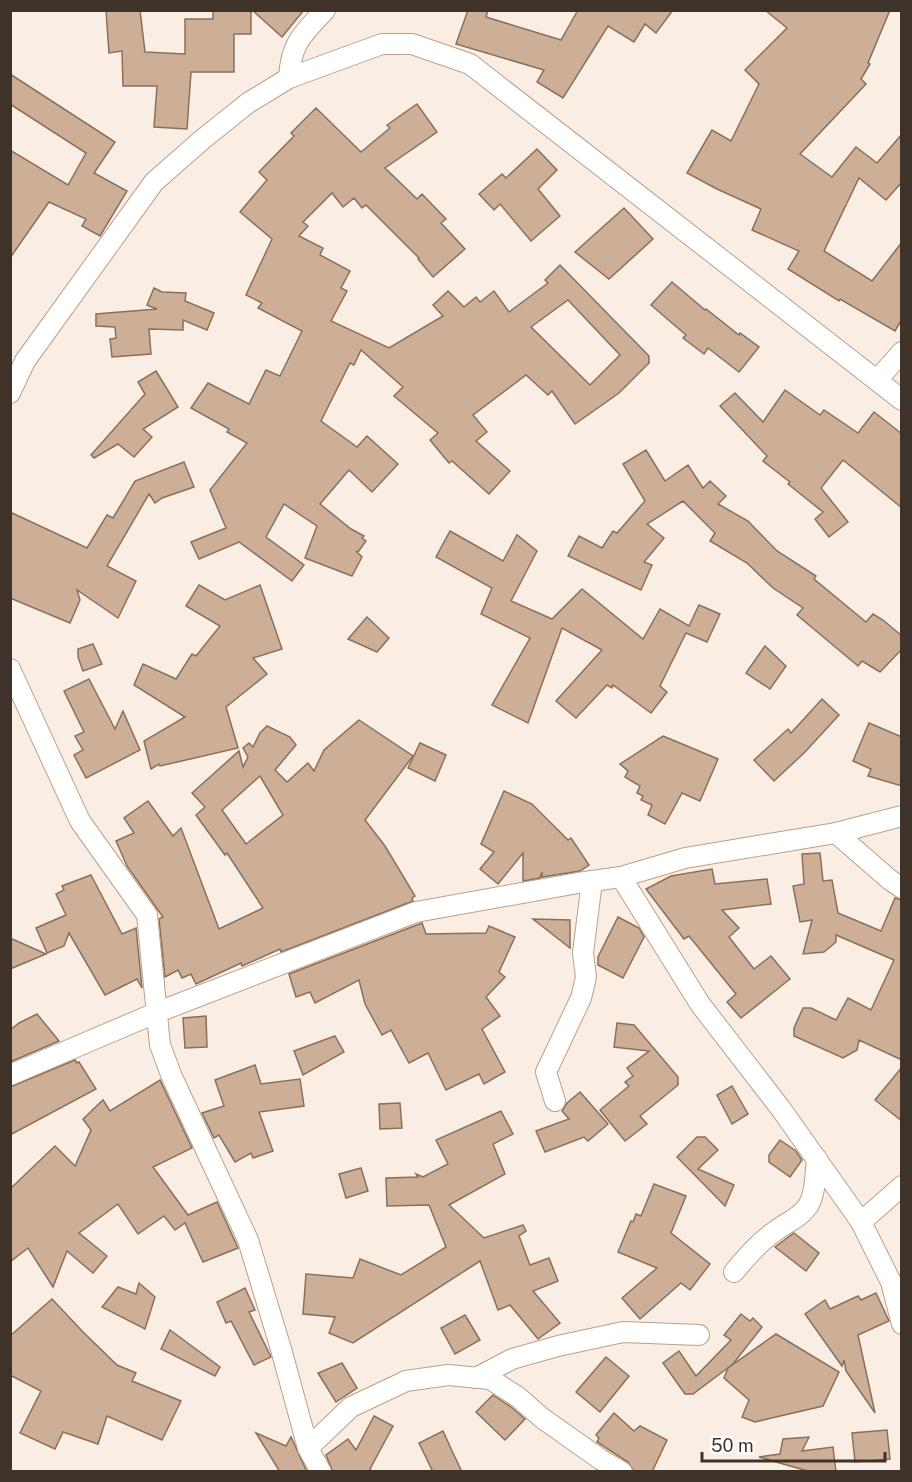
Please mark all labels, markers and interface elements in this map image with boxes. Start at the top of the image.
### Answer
scale bar [702,1425,885,1463]
text: 50 m [711,1435,754,1456]

